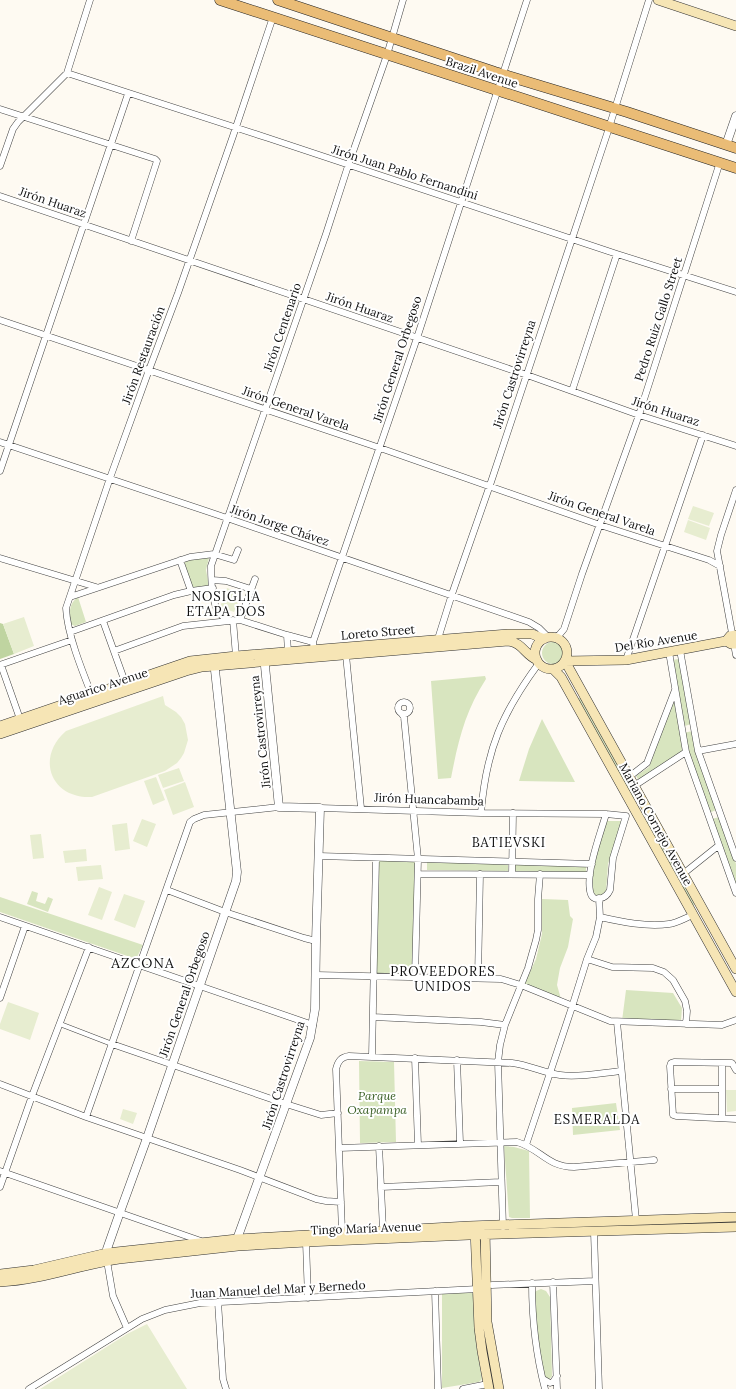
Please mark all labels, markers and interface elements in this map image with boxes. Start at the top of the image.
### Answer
street label: Brazil Avenue [444,53,521,91]
street label: Jirón Juan Pablo Fernandini [329,141,480,203]
street label: Jirón Huaraz [16,183,89,221]
street label: Pedro Ruiz Gallo Street [631,255,685,383]
street label: Jirón Centenario [259,281,304,374]
street label: Jirón Huaraz [323,288,396,326]
street label: Jirón General Orbegoso [369,294,425,425]
street label: Jirón Restauración [118,304,168,407]
street label: Jirón Castrovirreyna [489,318,539,431]
street label: Jirón General Varela [239,382,352,433]
street label: Jirón Huaraz [629,393,702,429]
street label: Jirón General Varela [545,487,658,538]
street label: Jirón Jorge Chávez [228,501,331,549]
district label: NOSIGLIA ETAPA DOS [186,588,266,620]
street label: Loreto Street [340,621,416,643]
street label: Del Río Avenue [613,627,699,655]
street label: Aguarico Avenue [55,664,150,708]
street label: Jirón Castrovirreyna [247,675,273,790]
street label: Mariano Cornejo Avenue [616,760,696,888]
street label: Jirón Huancabamba [373,790,484,808]
district label: BATIEVSKI [472,834,546,851]
street label: Jirón General Orbegoso [155,929,213,1060]
district label: AZCONA [110,954,175,972]
district label: PROVEEDORES UNIDOS [390,963,496,995]
street label: Jirón Castrovirreyna [258,1019,308,1132]
park label: Parque Oxapampa [347,1088,407,1117]
district label: ESMERALDA [554,1111,640,1128]
street label: Tingo María Avenue [310,1219,422,1237]
street label: Juan Manuel del Mar y Bernedo [189,1277,366,1301]

